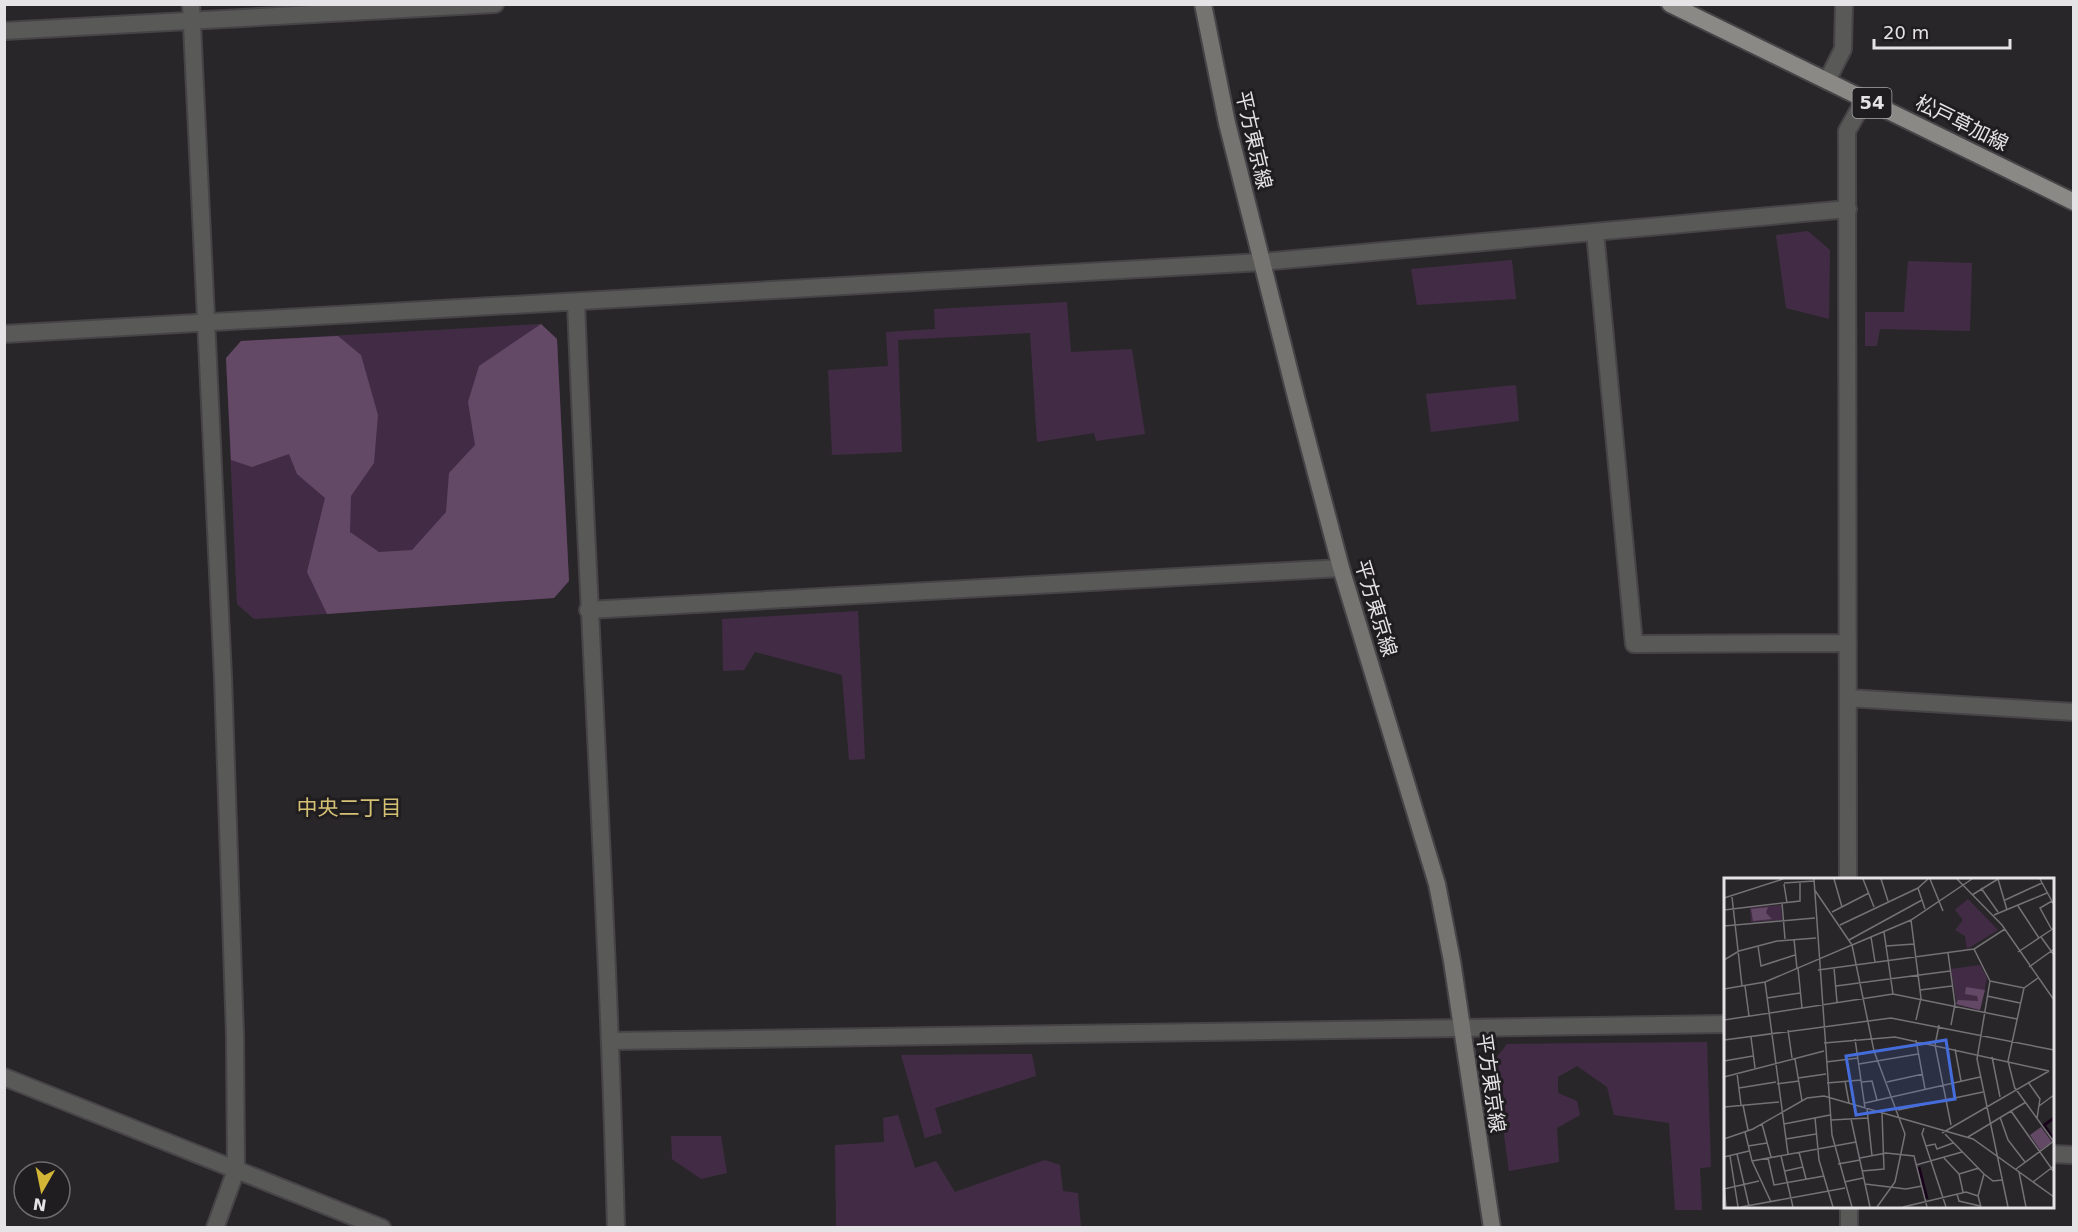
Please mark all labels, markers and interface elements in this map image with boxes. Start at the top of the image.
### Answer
scale bar [1874,12,2010,50]
text: 20 m [1883,22,1929,43]
road number: 54 [1852,88,1892,118]
street label: 平方東京線 [1231,89,1277,191]
street label: 松戸草加線 [1912,90,2012,156]
street label: 平方東京線 [1350,557,1402,659]
district label: 中央二丁目 [297,796,402,820]
inset map [1724,878,2054,1208]
street label: 平方東京線 [1472,1032,1510,1134]
north arrow [12,1160,72,1220]
text: N [32,1194,48,1215]

